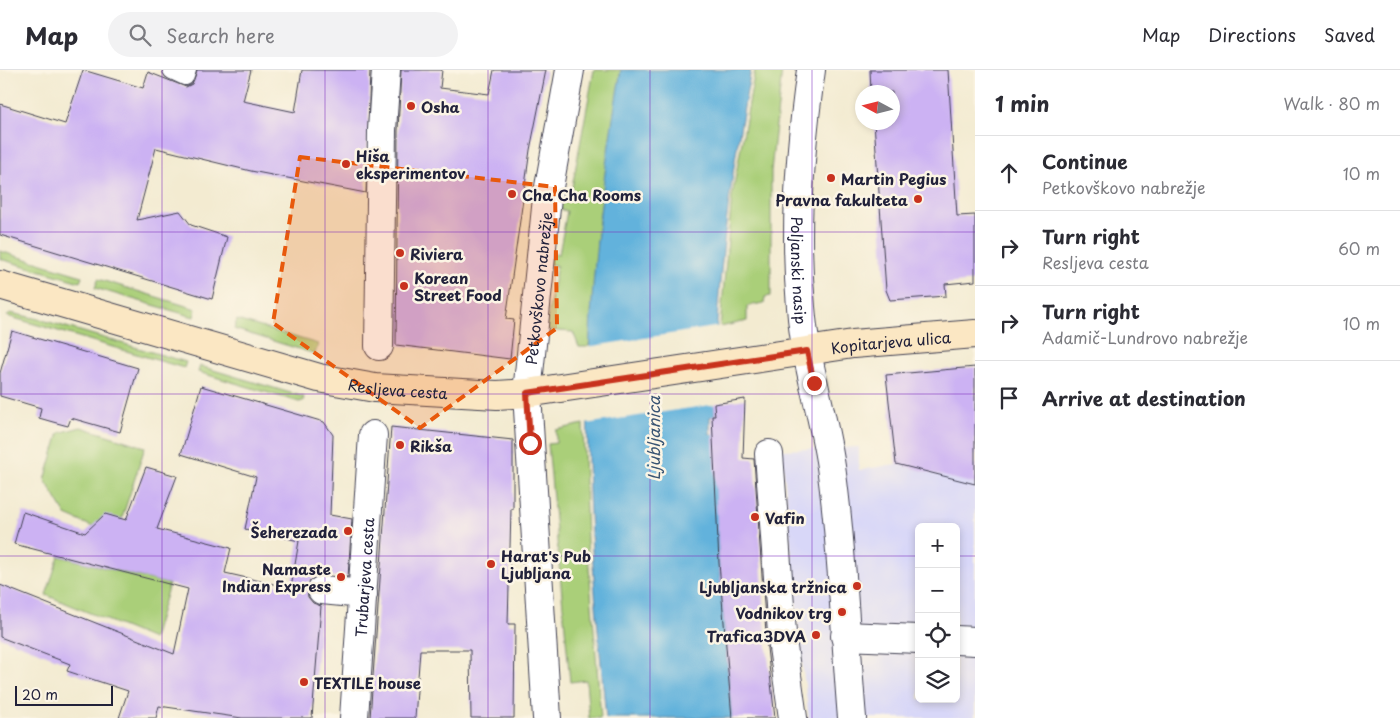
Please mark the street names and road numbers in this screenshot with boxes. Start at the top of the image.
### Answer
street label: Petkovškovo nabrežje [518,211,557,366]
street label: Poljanski nasip [786,216,814,325]
street label: Kopitarjeva ulica [829,324,952,359]
street label: Resljeva cesta [346,372,449,404]
street label: Trubarjeva cesta [348,516,379,638]

